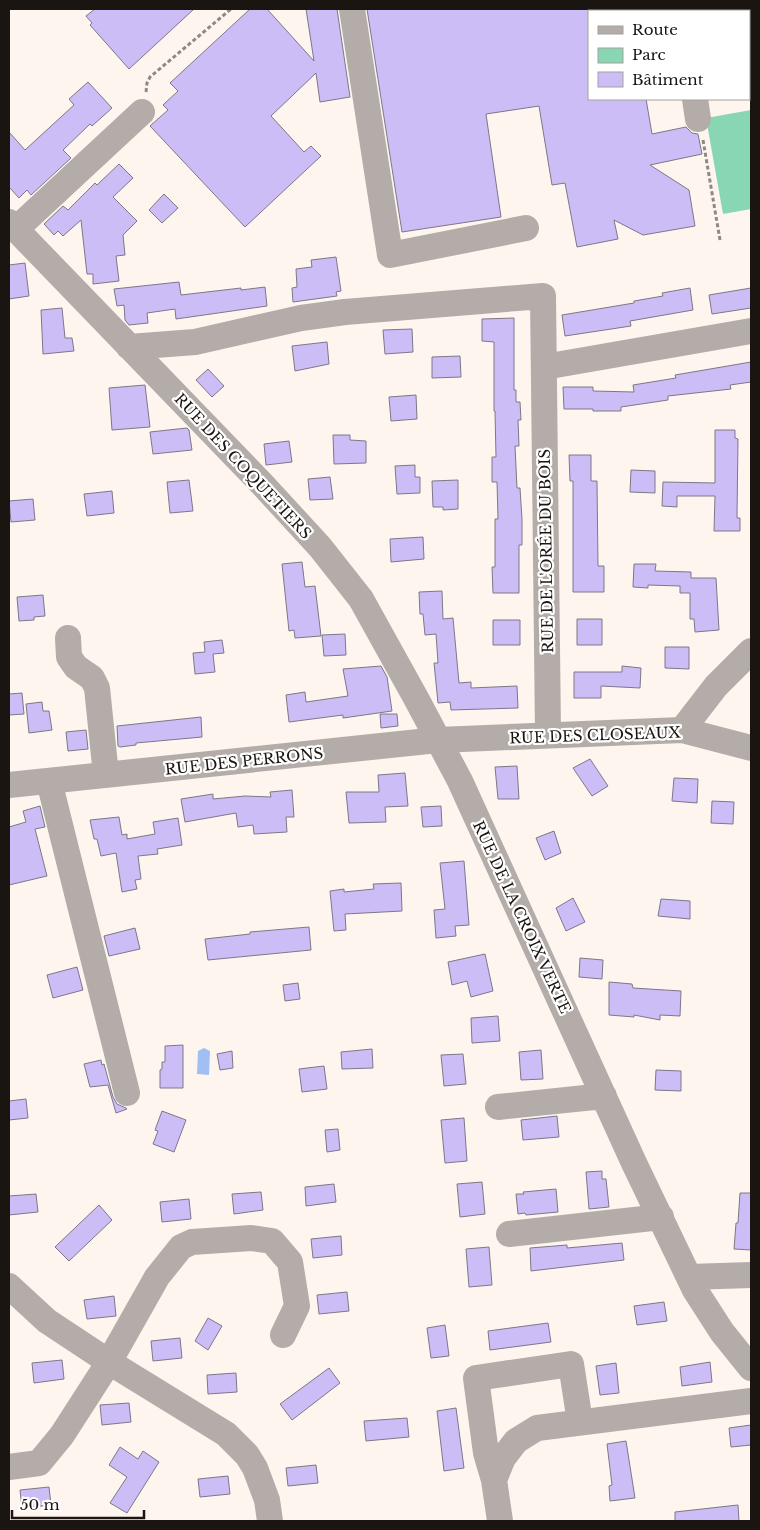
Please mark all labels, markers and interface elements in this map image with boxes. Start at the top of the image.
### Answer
legend [588,10,750,100]
text: Route [632,20,678,39]
text: Parc [632,45,665,64]
text: Bâtiment [632,70,704,89]
street label: RUE DES COQUETIERS [170,389,316,543]
street label: RUE DE L'ORÉE DU BOIS [535,449,557,653]
street label: RUE DES CLOSEAUX [509,722,682,747]
street label: RUE DES PERRONS [164,743,324,779]
street label: RUE DE LA CROIX VERTE [469,818,575,1017]
scale bar [12,1488,145,1520]
text: 50 m [20,1495,60,1514]

